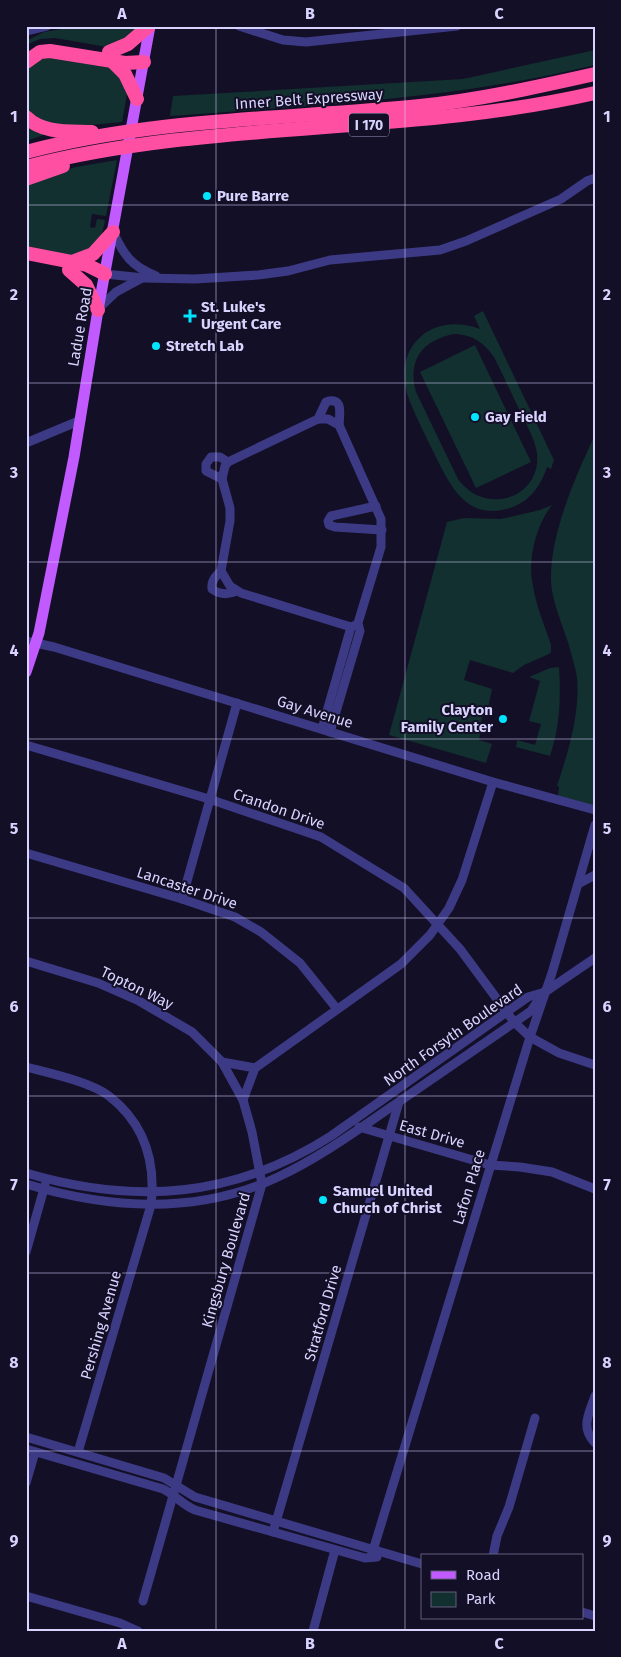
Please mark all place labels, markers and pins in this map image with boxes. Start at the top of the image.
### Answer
place label: Pure Barre [217,187,289,205]
marker: Pure Barre [201,190,213,202]
place label: St. Luke's Urgent Care [201,298,281,333]
marker: St. Luke's Urgent Care [183,309,197,323]
place label: Stretch Lab [166,337,244,355]
marker: Stretch Lab [150,340,162,352]
place label: Gay Field [485,408,547,426]
marker: Gay Field [469,411,481,423]
place label: Clayton Family Center [401,701,494,736]
marker: Clayton Family Center [497,713,509,725]
place label: Samuel United Church of Christ [333,1182,442,1217]
marker: Samuel United Church of Christ [317,1194,329,1206]

